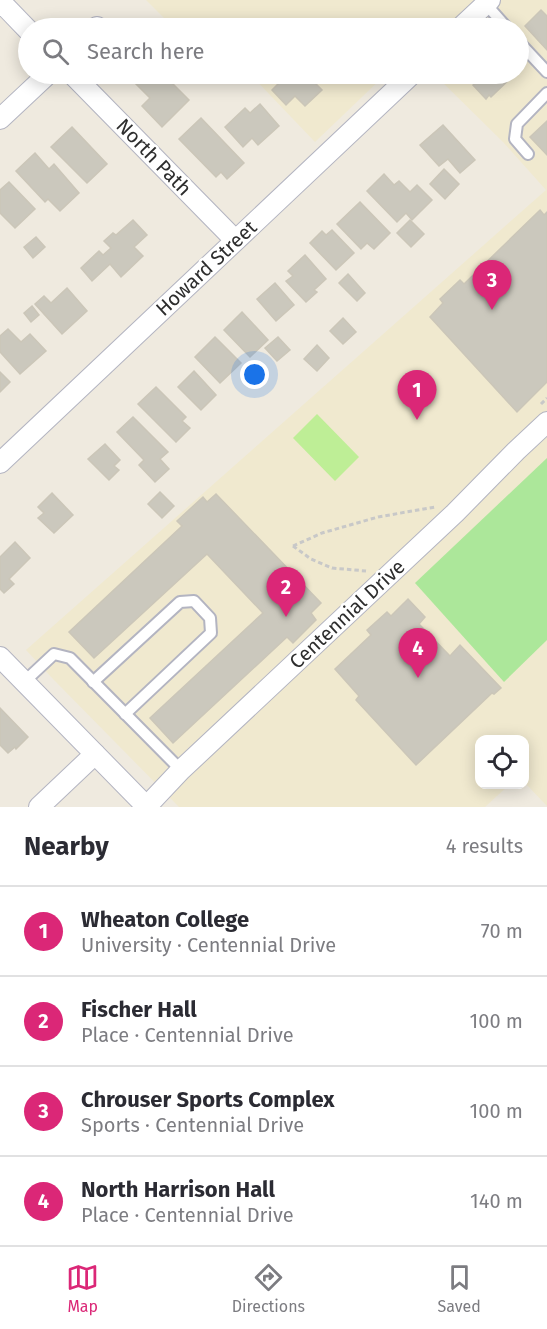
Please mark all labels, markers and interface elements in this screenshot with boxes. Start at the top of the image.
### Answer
search box [18,18,529,84]
icon: search [39,35,72,68]
text: Search here [87,38,205,65]
street label: North Path [111,114,197,200]
street label: Howard Street [151,215,262,321]
pin: 3 [472,260,512,310]
your location [240,360,269,389]
pin: 1 [398,370,436,420]
street label: Centennial Drive [284,554,410,674]
pin: 2 [266,568,306,617]
pin: 4 [398,628,438,678]
map controls [475,735,529,789]
button: locate [475,735,529,789]
text: Nearby [24,831,109,862]
text: 4 results [446,834,523,858]
text: Wheaton College [81,906,249,933]
text: 1 [39,919,48,943]
text: 70 m [481,919,523,943]
text: University · Centennial Drive [81,933,336,957]
text: Fischer Hall [81,996,197,1023]
text: 2 [38,1009,49,1033]
text: 100 m [470,1009,523,1033]
text: Place · Centennial Drive [81,1023,294,1047]
text: Chrouser Sports Complex [81,1086,335,1113]
text: 3 [38,1099,49,1123]
text: 100 m [470,1099,523,1123]
text: Sports · Centennial Drive [81,1113,304,1137]
text: North Harrison Hall [81,1176,275,1203]
text: 4 [38,1189,49,1213]
text: 140 m [470,1189,523,1213]
text: Place · Centennial Drive [81,1203,294,1227]
tab: Map [66,1261,99,1316]
tab: Directions [232,1261,305,1316]
tab: Saved [437,1261,481,1316]

